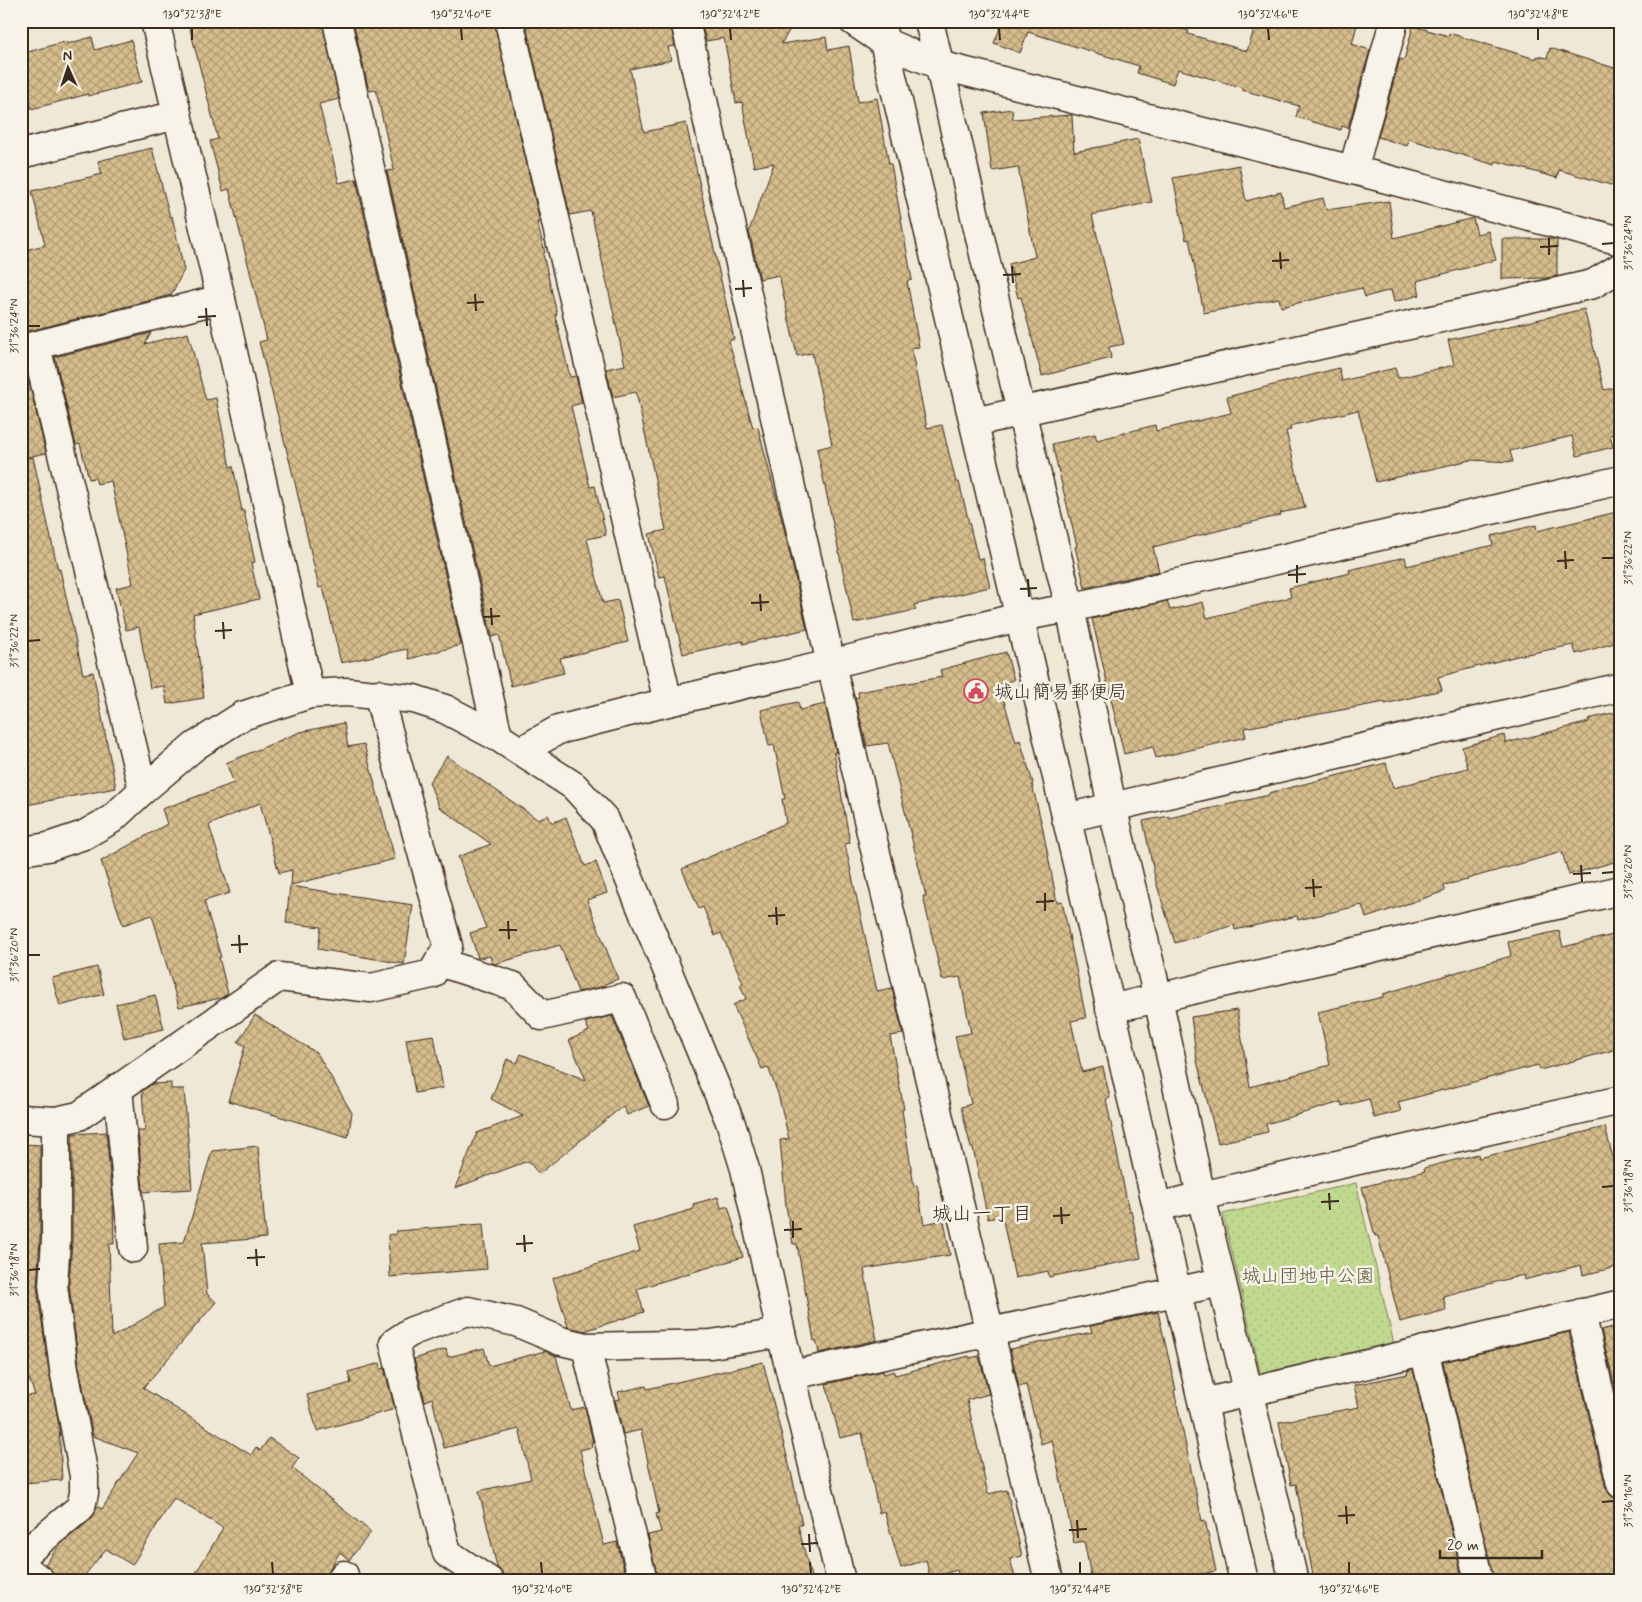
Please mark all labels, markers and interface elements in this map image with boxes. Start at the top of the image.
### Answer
text: 130°32'38"E [162,7,222,23]
text: 130°32'40"E [430,7,492,23]
text: 130°32'42"E [700,7,760,23]
text: 130°32'44"E [968,7,1030,23]
text: 130°32'46"E [1237,7,1299,23]
text: 130°32'48"E [1508,7,1568,23]
north arrow [42,42,92,92]
text: N [62,47,73,65]
text: 31°36'24"N [1621,216,1637,270]
text: 31°36'24"N [7,299,23,353]
text: 31°36'22"N [1621,531,1637,585]
text: 31°36'22"N [7,614,23,668]
public building icon: 城山簡易郵便局 [963,678,989,704]
place label: 城山簡易郵便局 [994,680,1127,705]
text: 31°36'20"N [1621,845,1637,899]
text: 31°36'20"N [7,928,23,982]
text: 31°36'18"N [1621,1159,1637,1213]
district label: 城山一丁目 [932,1201,1032,1228]
text: 31°36'18"N [7,1243,23,1297]
park label: 城山団地中公園 [1241,1264,1375,1289]
text: 31°36'16"N [1621,1474,1637,1528]
scale bar [1440,1527,1542,1559]
text: 20 m [1447,1536,1479,1556]
text: 130°32'38"E [243,1582,303,1598]
text: 130°32'40"E [511,1582,573,1598]
text: 130°32'42"E [781,1582,841,1598]
text: 130°32'44"E [1049,1582,1111,1598]
text: 130°32'46"E [1318,1582,1380,1598]

